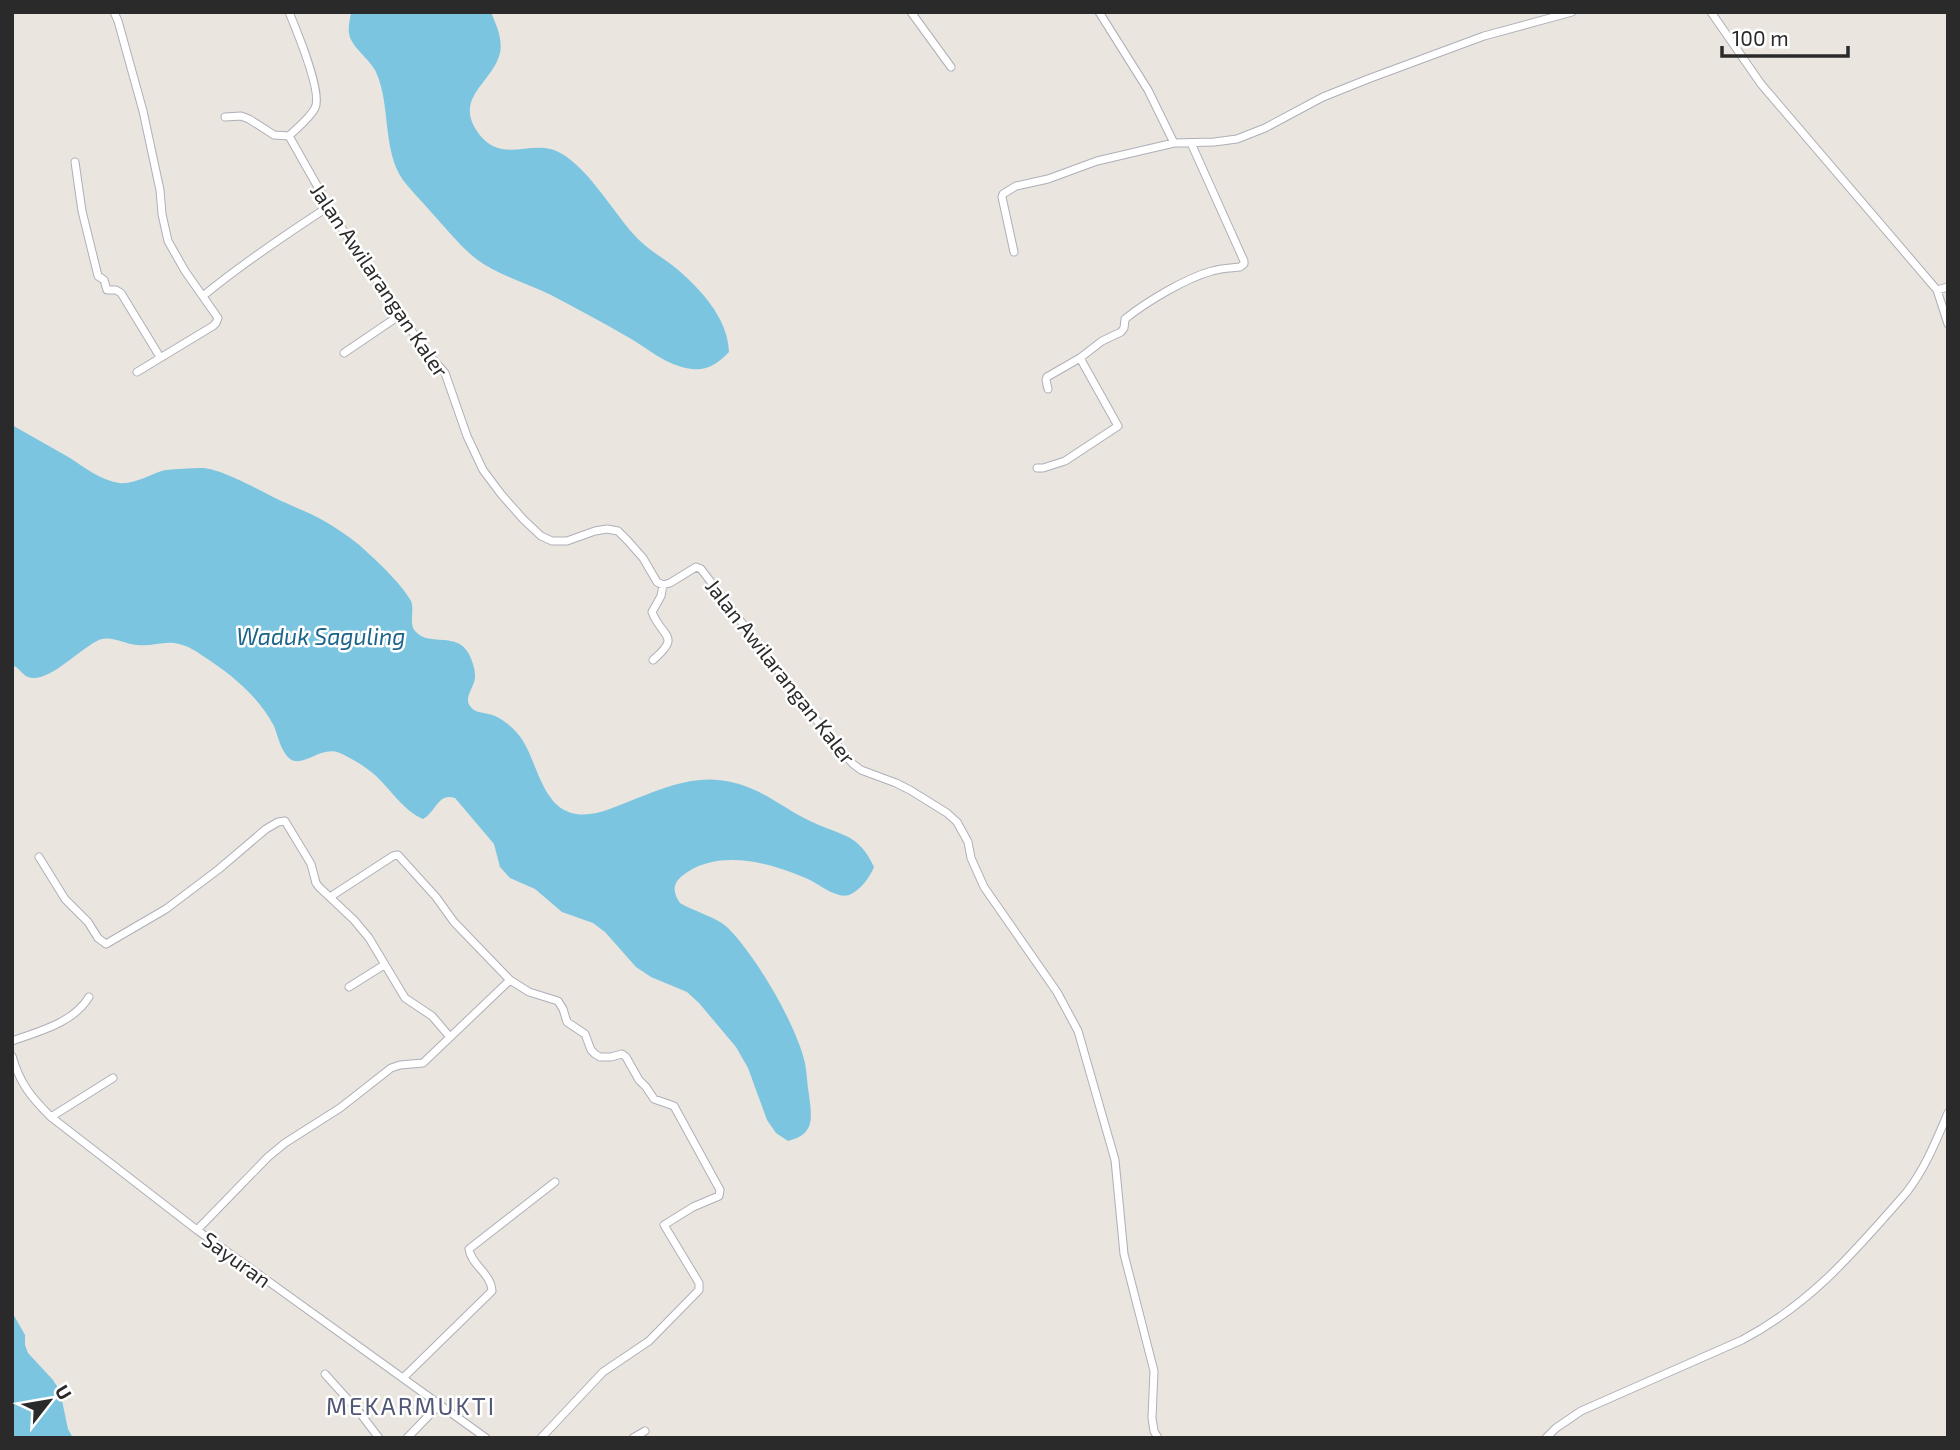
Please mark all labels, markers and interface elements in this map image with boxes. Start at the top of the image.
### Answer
scale bar [1722,14,1848,58]
text: 100 m [1732,25,1789,50]
street label: Jalan Awilarangan Kaler [306,179,454,382]
street label: Jalan Awilarangan Kaler [701,573,861,769]
water label: Waduk Saguling [236,622,406,650]
street label: Sayuran [198,1226,276,1292]
north arrow [14,1366,84,1436]
text: U [51,1380,77,1404]
district label: MEKARMUKTI [326,1391,496,1420]

